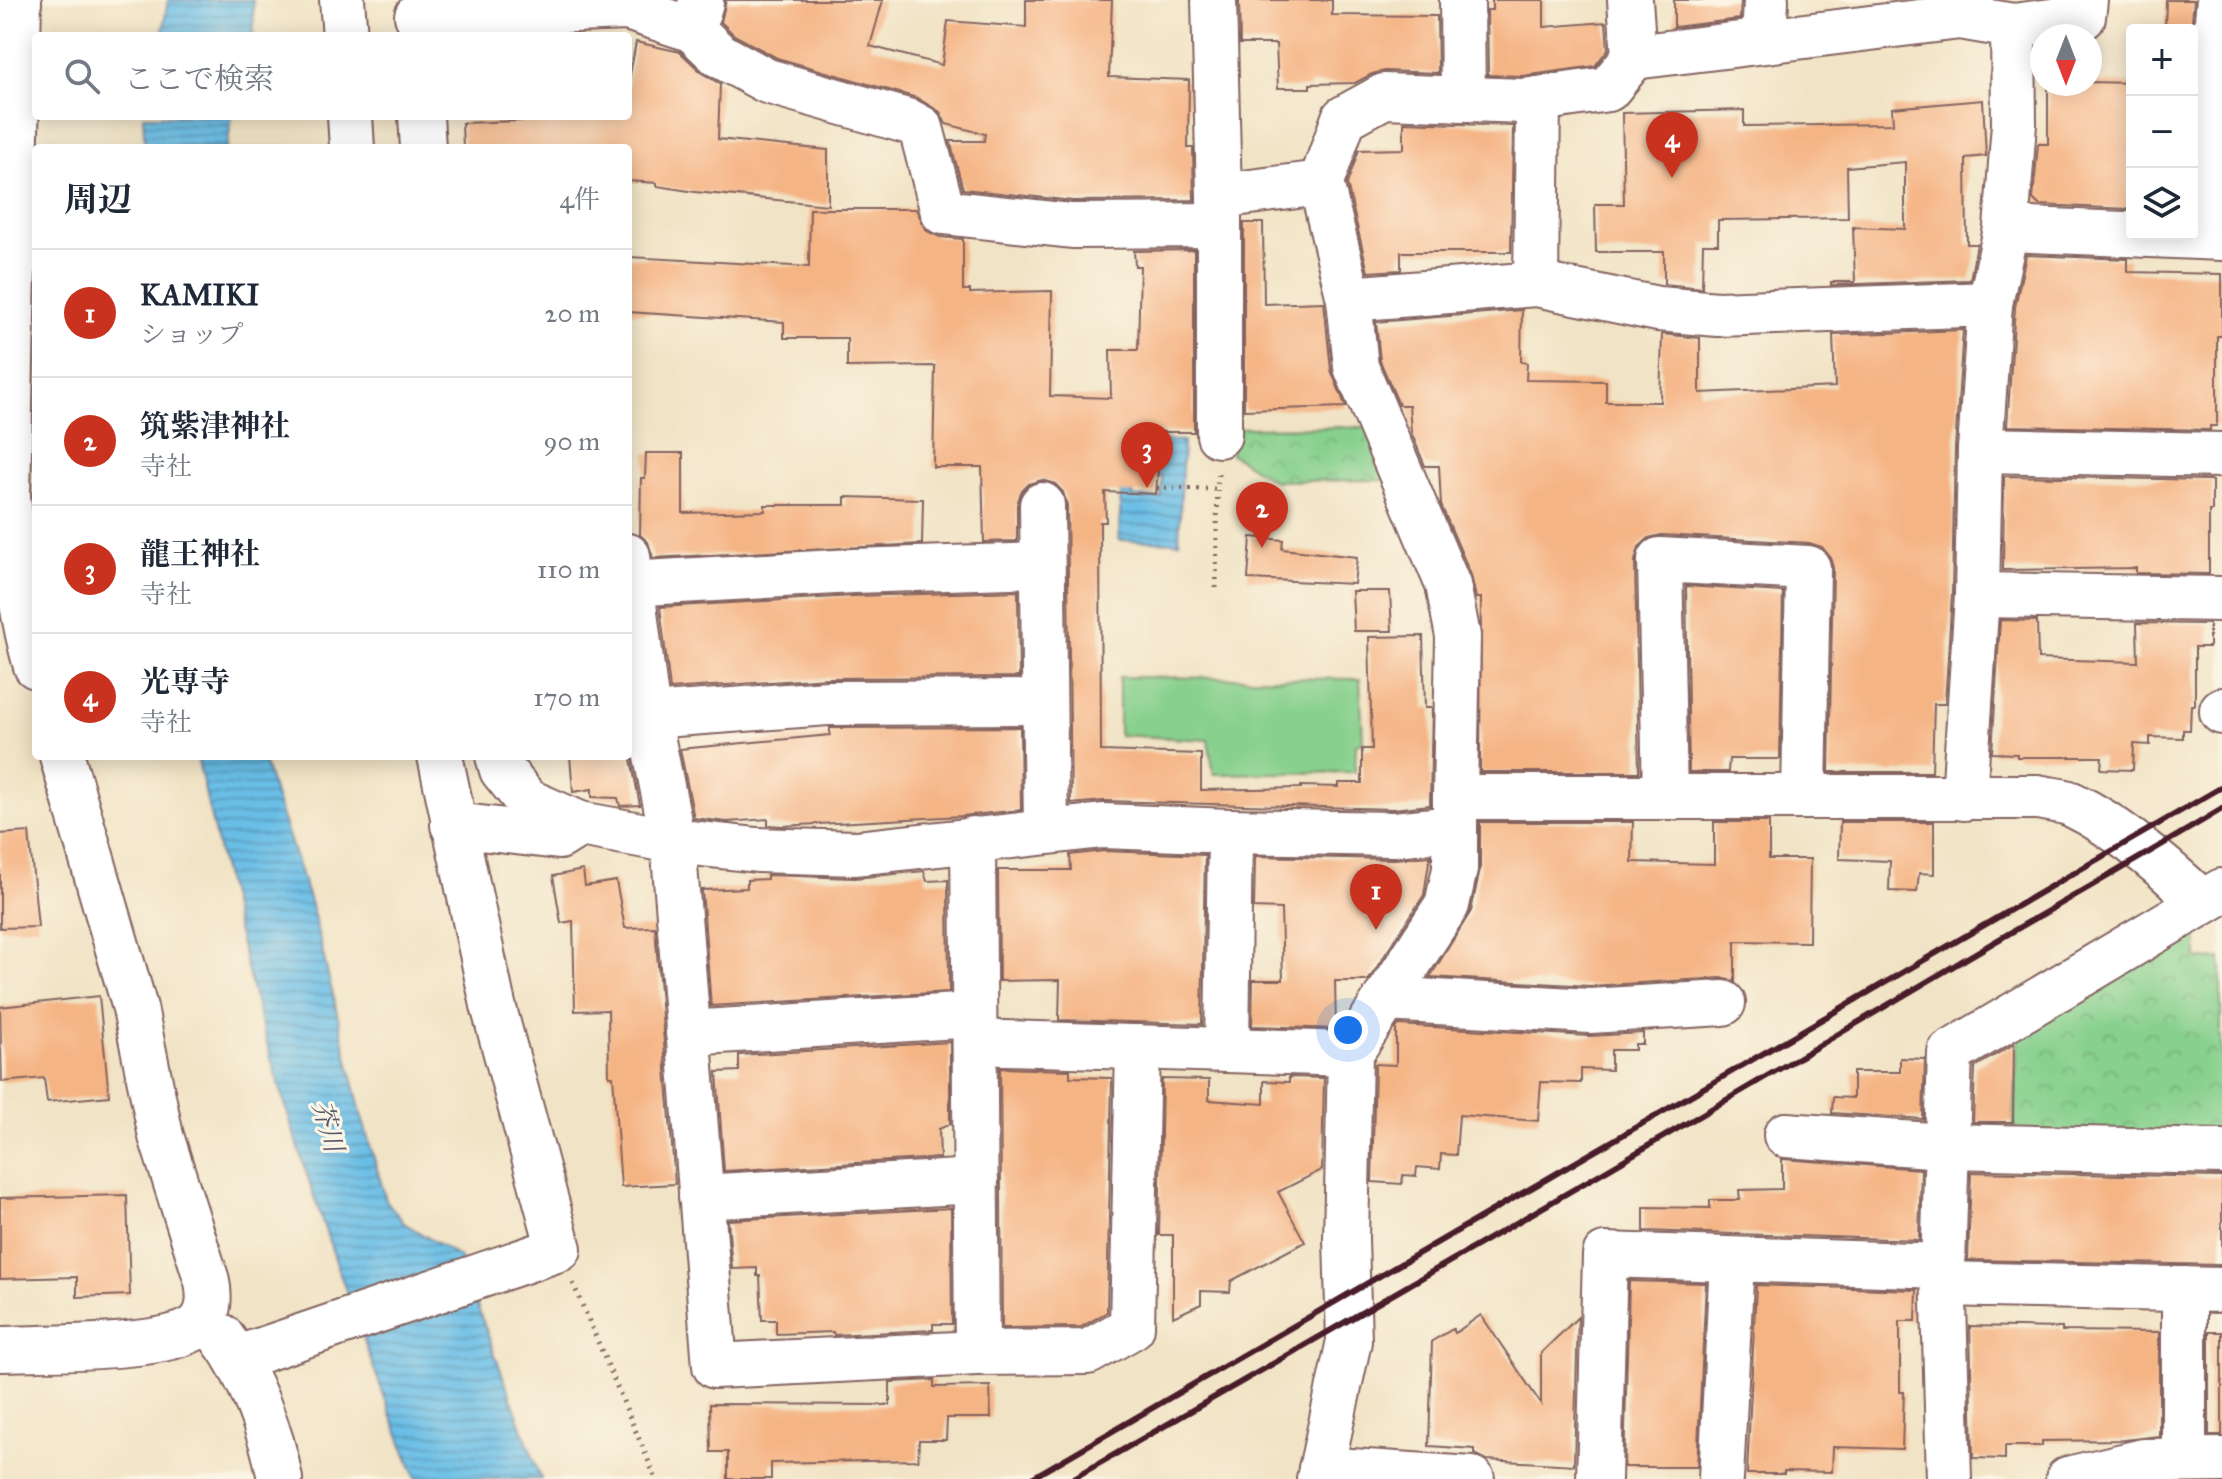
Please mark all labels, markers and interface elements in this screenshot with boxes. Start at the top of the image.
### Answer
north arrow [2030,24,2102,96]
map controls [2126,24,2198,240]
button: + [2126,24,2198,96]
search box [32,32,632,120]
icon: search [60,54,104,98]
text: ここで検索 [124,61,274,97]
button: − [2126,96,2198,168]
pin: 4 [1646,112,1698,178]
button: layers [2126,168,2198,240]
text: 周辺 [64,179,132,220]
text: 4件 [560,183,600,215]
text: KAMIKI [140,277,259,313]
text: 1 [85,297,95,329]
text: 20 m [545,297,600,329]
text: ショップ [140,318,243,350]
text: 筑紫津神社 [140,408,290,444]
pin: 3 [1121,422,1173,488]
text: 2 [84,425,96,457]
text: 90 m [543,425,600,457]
text: 寺社 [140,450,192,482]
pin: 2 [1236,482,1288,548]
text: 龍王神社 [140,536,260,572]
text: 3 [85,553,95,585]
text: 110 m [537,553,600,585]
text: 寺社 [140,578,192,610]
text: 光専寺 [140,664,230,700]
text: 4 [83,681,97,713]
text: 170 m [533,681,600,713]
text: 寺社 [140,706,192,738]
pin: 1 [1350,864,1402,930]
your location [1328,1010,1368,1050]
water label: 芥川 [305,1097,351,1158]

